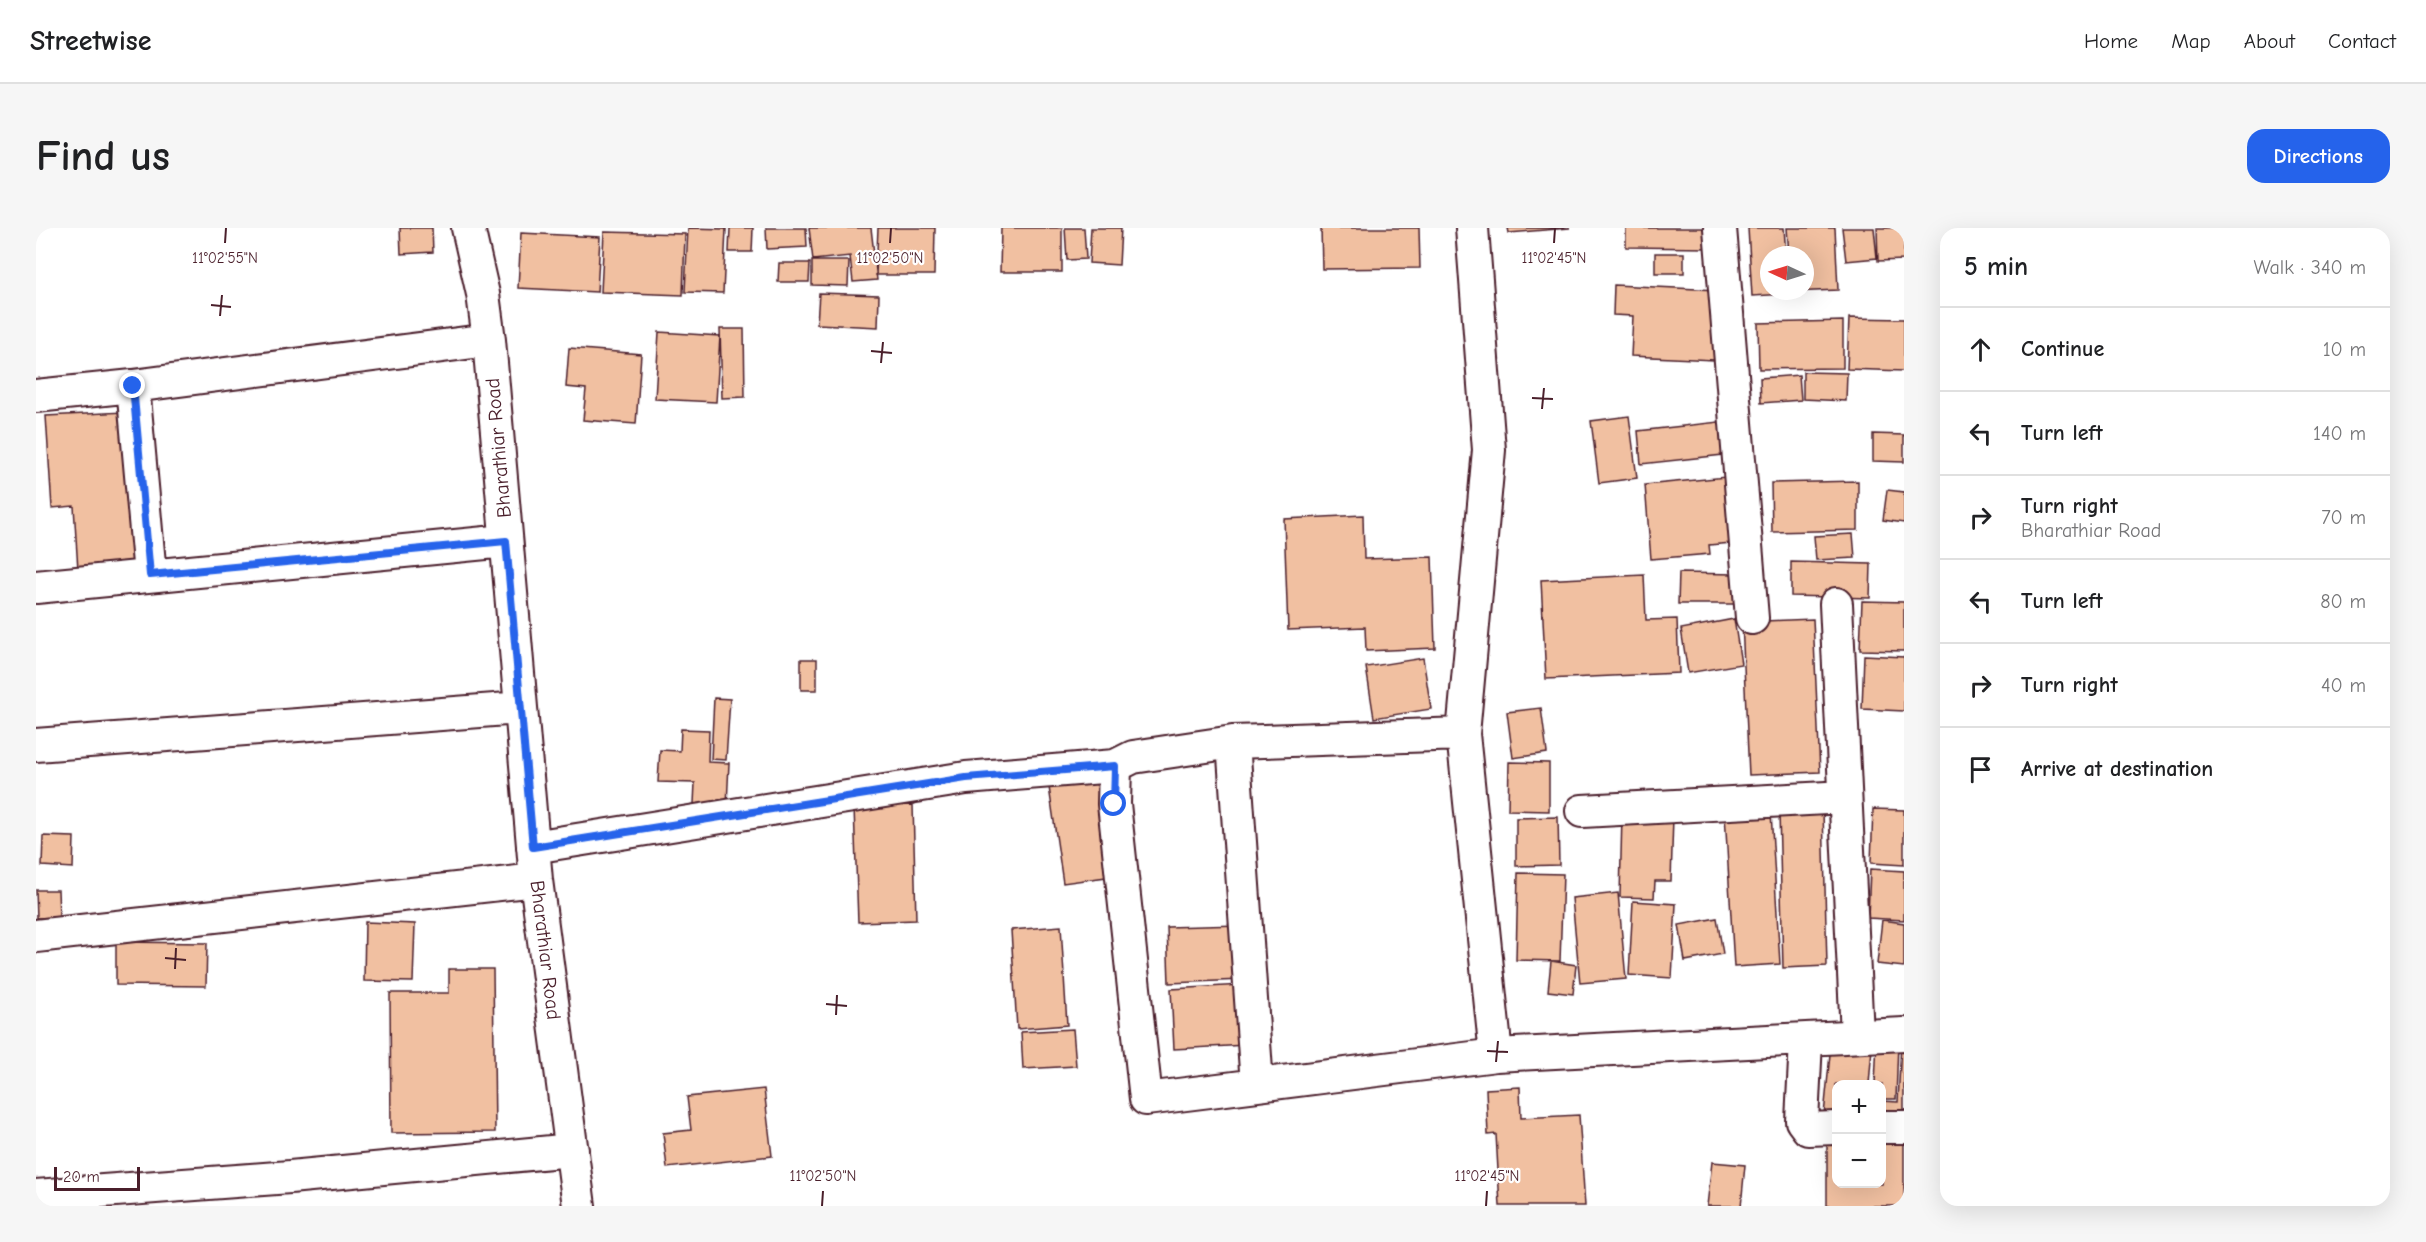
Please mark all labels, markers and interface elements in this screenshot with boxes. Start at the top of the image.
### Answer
text: Streetwise [30,25,151,57]
text: Home [2084,29,2138,53]
text: Map [2171,29,2211,53]
text: About [2244,29,2295,53]
text: Contact [2328,29,2396,53]
button: Directions [2247,129,2390,183]
text: Find us [36,132,170,181]
north arrow [1760,246,1814,300]
text: 11°02'55"N [192,249,258,267]
text: 11°02'50"N [857,249,923,267]
text: 11°02'45"N [1522,249,1586,267]
text: 5 min [1964,252,2028,282]
text: Walk · 340 m [2254,256,2366,279]
icon: ahead [1964,333,1997,366]
text: Continue [2021,336,2104,362]
text: 10 m [2323,338,2366,361]
route end [119,372,145,398]
street label: Bharathiar Road [481,377,516,519]
icon: left [1964,417,1997,450]
text: Turn left [2021,420,2103,446]
text: 140 m [2313,422,2366,445]
text: Turn right [2021,493,2118,519]
icon: right [1964,501,1997,534]
text: 70 m [2321,506,2366,529]
text: Bharathiar Road [2021,519,2161,542]
icon: left [1964,585,1997,618]
text: Turn left [2021,588,2103,614]
text: 80 m [2320,590,2366,613]
icon: right [1964,669,1997,702]
text: Turn right [2021,672,2118,698]
text: 40 m [2321,674,2366,697]
icon: arrive [1964,753,1997,786]
text: Arrive at destination [2021,756,2213,782]
route start [1100,790,1126,816]
street label: Bharathiar Road [526,879,565,1021]
map controls [1832,1080,1886,1188]
button: + [1832,1080,1886,1134]
button: − [1832,1134,1886,1188]
scale bar [54,1164,140,1192]
text: 11°02'50"N [790,1167,856,1185]
text: 11°02'45"N [1455,1167,1519,1185]
text: 20 m [63,1168,100,1186]

